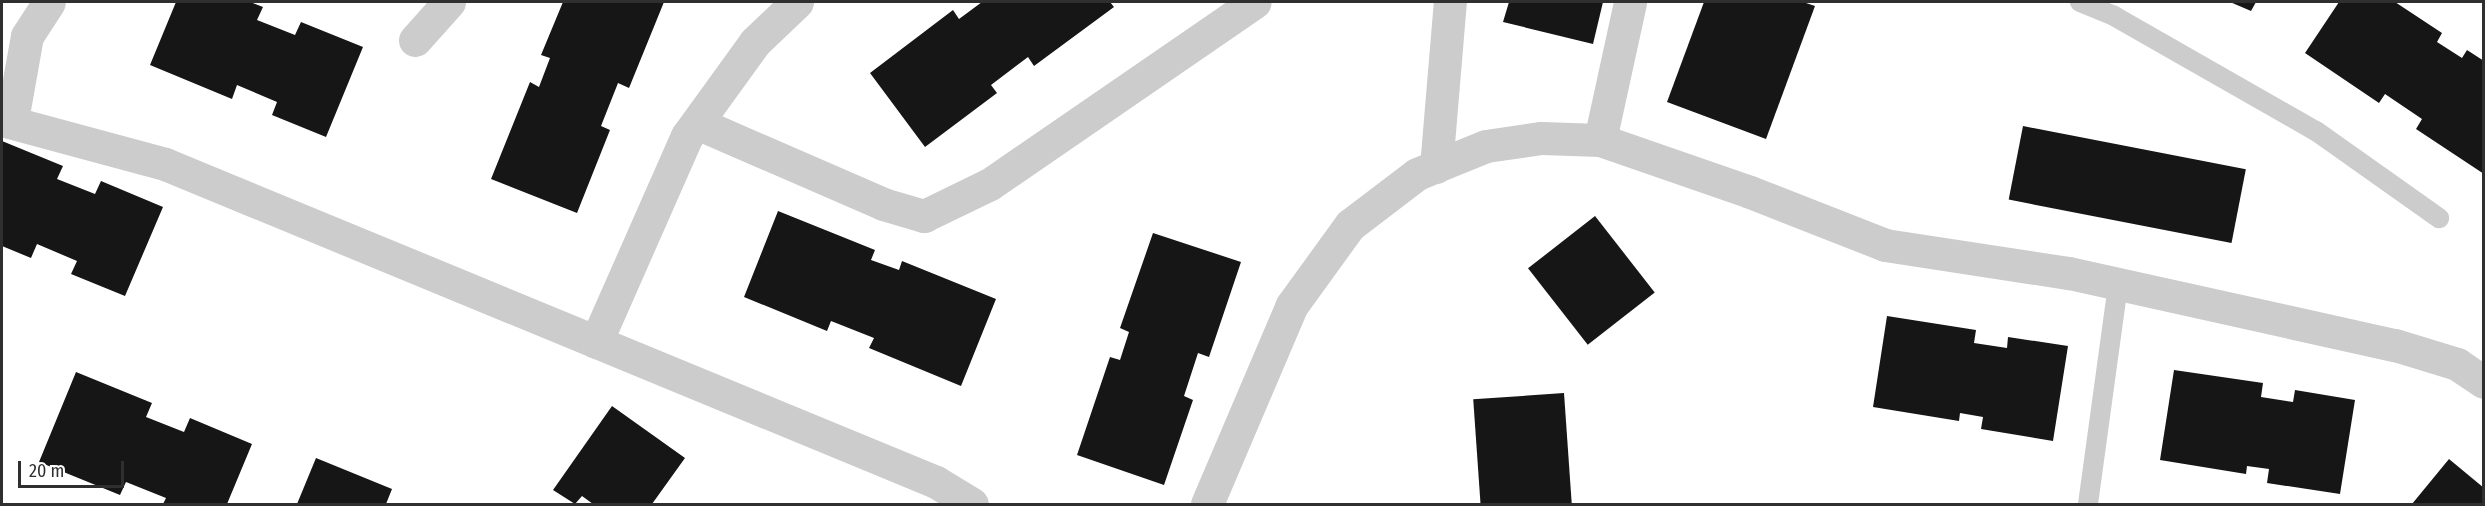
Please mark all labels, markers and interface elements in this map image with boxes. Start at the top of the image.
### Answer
scale bar [21,449,128,487]
text: 20 m [29,460,64,482]

